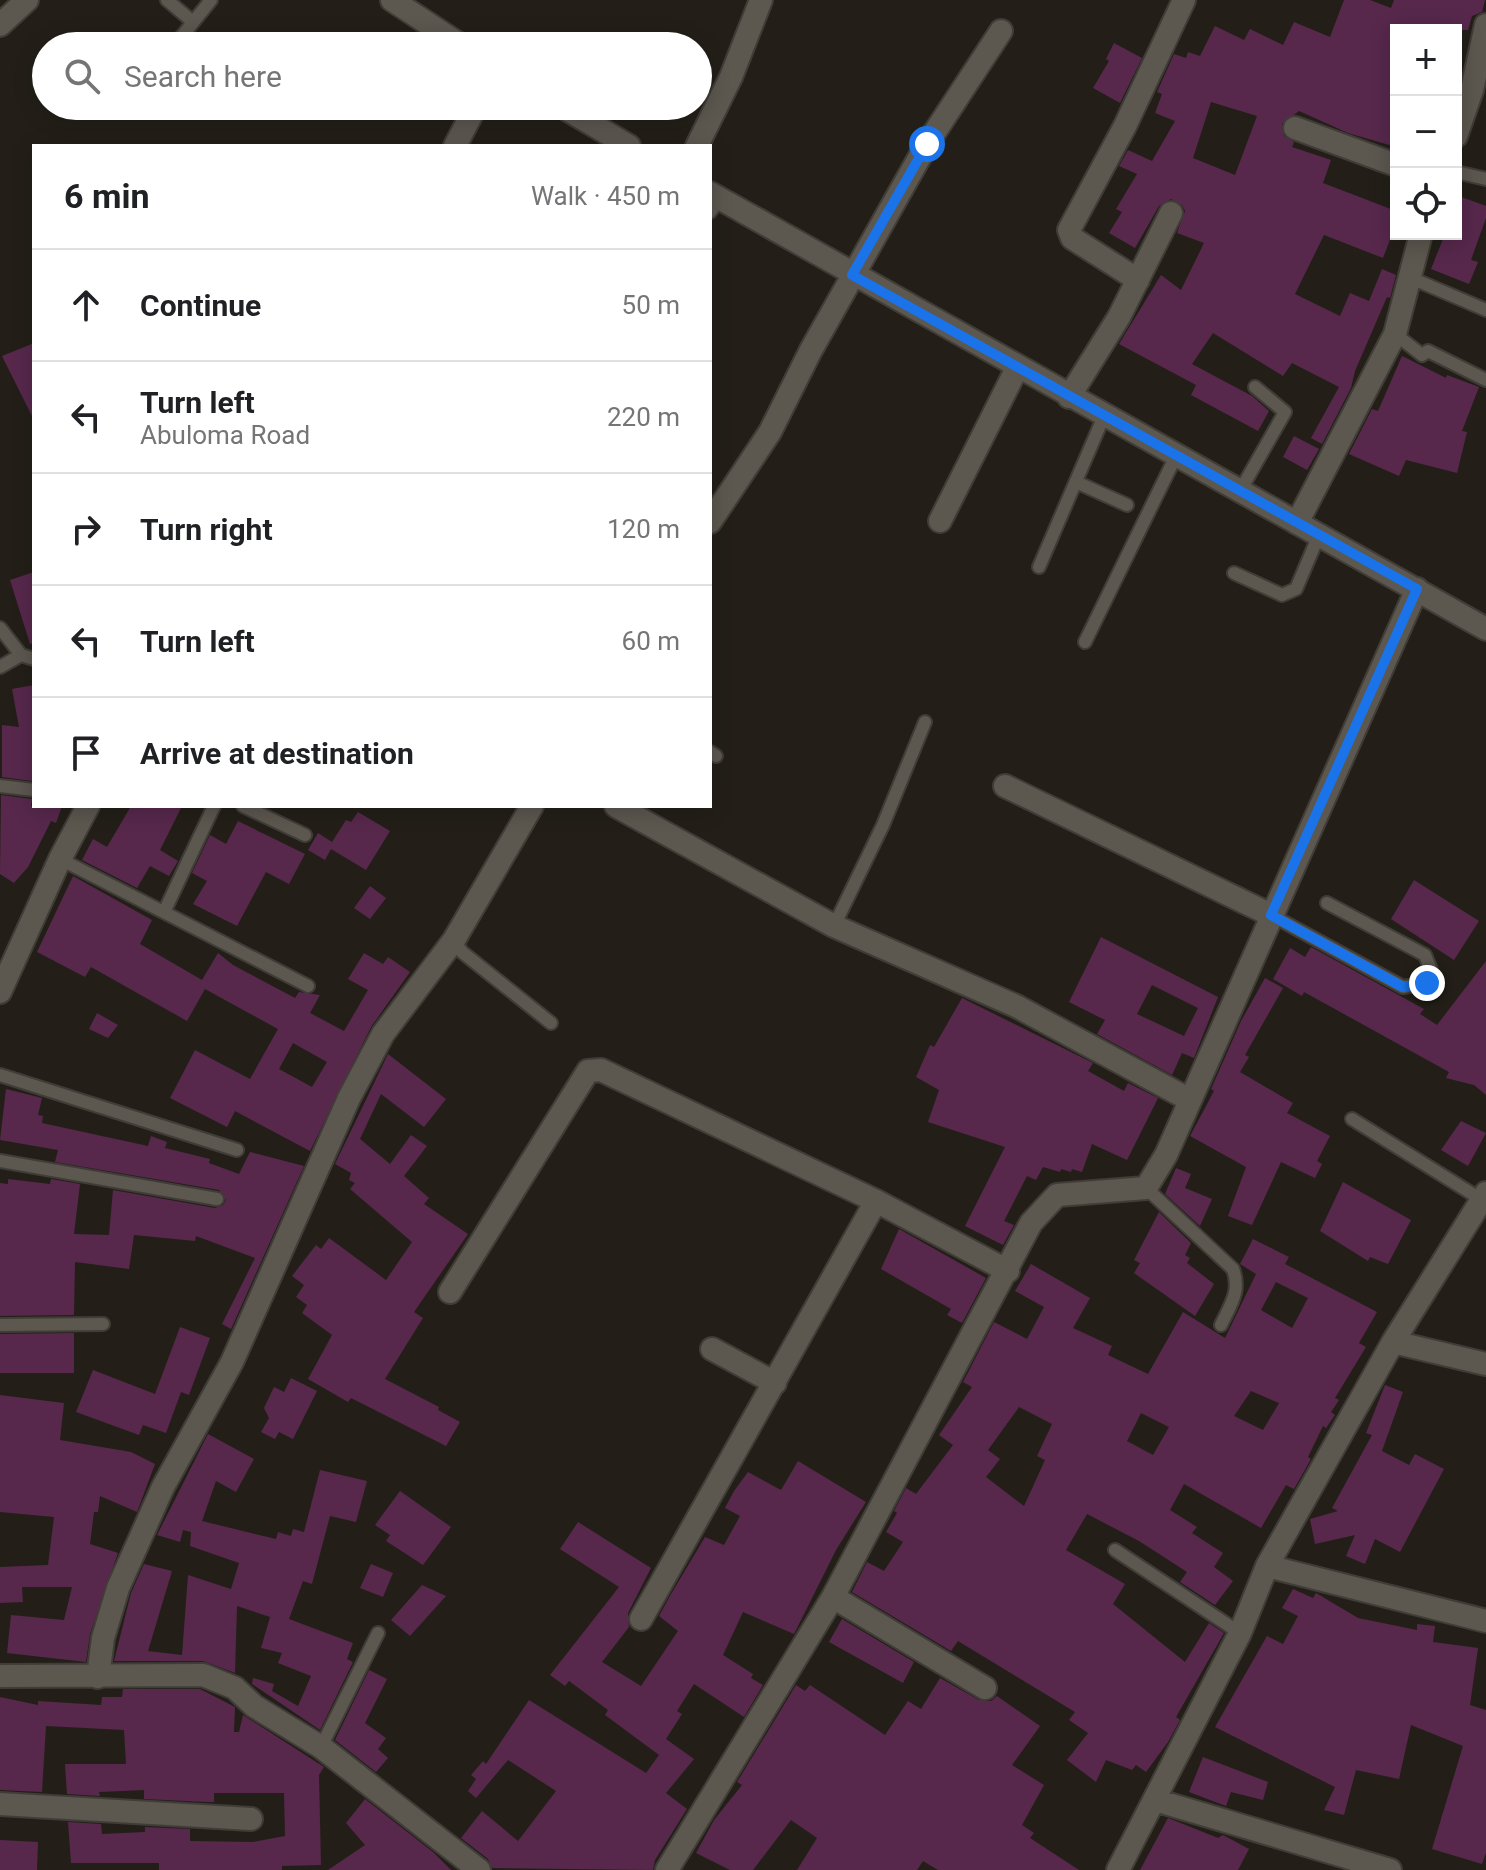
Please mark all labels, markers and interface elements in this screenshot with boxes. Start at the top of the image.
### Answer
map controls [1390,24,1462,240]
button: + [1390,24,1462,96]
search box [32,32,712,120]
icon: search [60,54,104,98]
text: Search here [124,59,282,94]
button: − [1390,96,1462,168]
route start [909,126,945,162]
button: locate [1390,168,1462,240]
text: 6 min [64,176,149,216]
text: Walk · 450 m [531,181,680,211]
icon: ahead [64,283,108,327]
text: Continue [140,288,261,323]
text: 50 m [622,290,680,320]
text: Turn left [140,385,255,420]
icon: left [64,395,108,439]
text: 220 m [607,402,680,432]
text: Abuloma Road [140,420,310,450]
icon: right [64,507,108,551]
text: Turn right [140,512,273,547]
text: 120 m [607,514,680,544]
icon: left [64,619,108,663]
text: Turn left [140,624,255,659]
text: 60 m [622,626,680,656]
icon: arrive [64,731,108,775]
text: Arrive at destination [140,736,414,771]
route end [1409,965,1445,1001]

